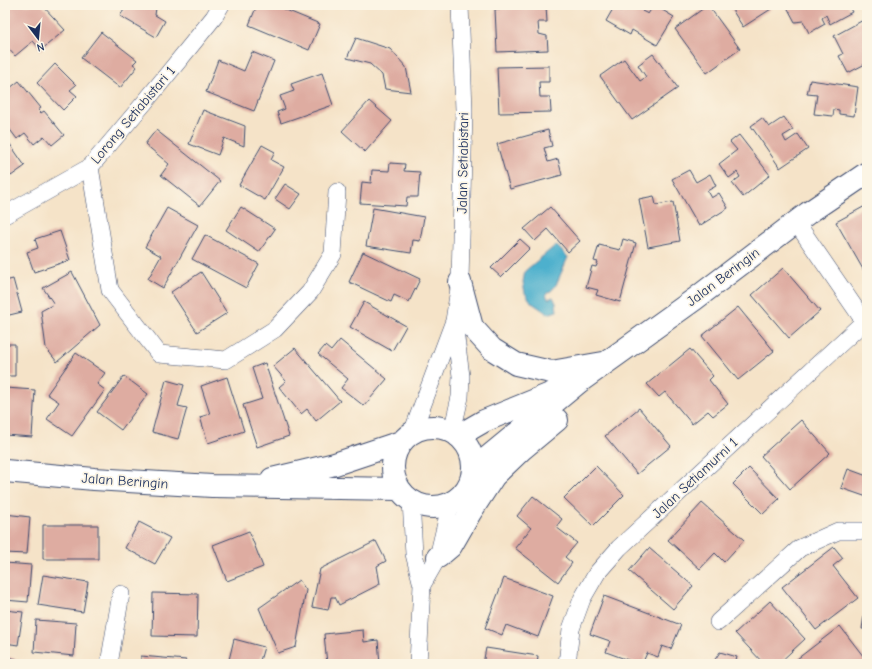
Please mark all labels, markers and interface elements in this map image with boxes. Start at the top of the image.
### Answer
north arrow [18,18,58,58]
text: N [35,40,46,54]
street label: Lorong Setiabistari 1 [87,63,179,167]
street label: Jalan Setiabistari [454,112,472,214]
street label: Jalan Beringin [683,244,763,310]
street label: Jalan Setiamurni 1 [649,434,741,522]
street label: Jalan Beringin [81,469,169,493]

